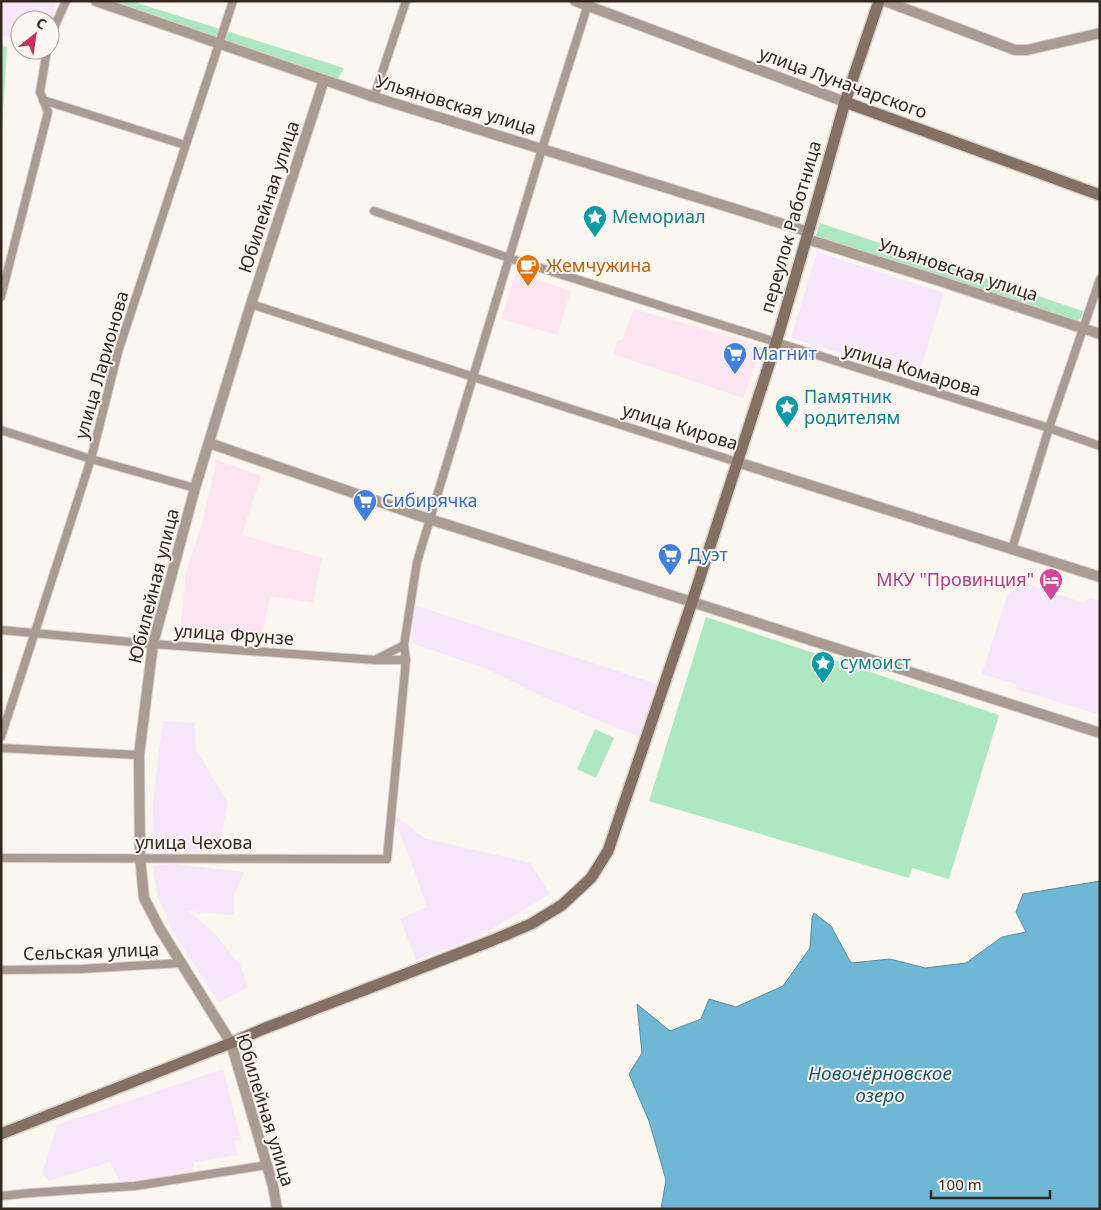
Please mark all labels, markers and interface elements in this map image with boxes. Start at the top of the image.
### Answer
north arrow [10,10,60,60]
text: С [33,13,50,34]
street label: улица Луначарского [756,40,931,124]
street label: Ульяновская улица [373,68,539,140]
street label: Юбилейная улица [232,118,304,276]
street label: переулок Работница [754,138,826,316]
place icon: Мемориал [582,204,608,238]
place label: Мемориал [612,204,705,228]
street label: Ульяновская улица [875,232,1041,306]
cafe icon: Жемчужина [515,253,541,287]
place label: Жемчужина [546,253,651,277]
street label: улица Ларионова [68,288,134,442]
street label: улица Комарова [840,337,984,401]
supermarket icon: Магнит [722,341,748,375]
place label: Магнит [752,341,817,365]
place label: Памятник родителям [804,384,900,429]
place icon: Памятник родителям [774,394,800,428]
street label: улица Кирова [619,397,741,455]
supermarket icon: Сибирячка [352,488,378,522]
place label: Сибирячка [382,488,478,512]
street label: Юбилейная улица [122,506,184,666]
supermarket icon: Дуэт [657,542,683,576]
place label: Дуэт [688,542,729,566]
place label: МКУ "Провинция" [876,567,1034,591]
hotel icon: МКУ "Провинция" [1038,567,1064,601]
street label: улица Фрунзе [174,618,295,650]
place icon: сумоист [810,650,836,684]
place label: сумоист [840,650,912,674]
street label: улица Чехова [135,830,253,854]
street label: Сельская улица [23,937,159,965]
street label: Юбилейная улица [231,1030,301,1189]
water label: Новочёрновское озеро [808,1060,952,1108]
scale bar [931,1168,1050,1200]
text: 100 m [938,1174,982,1194]

